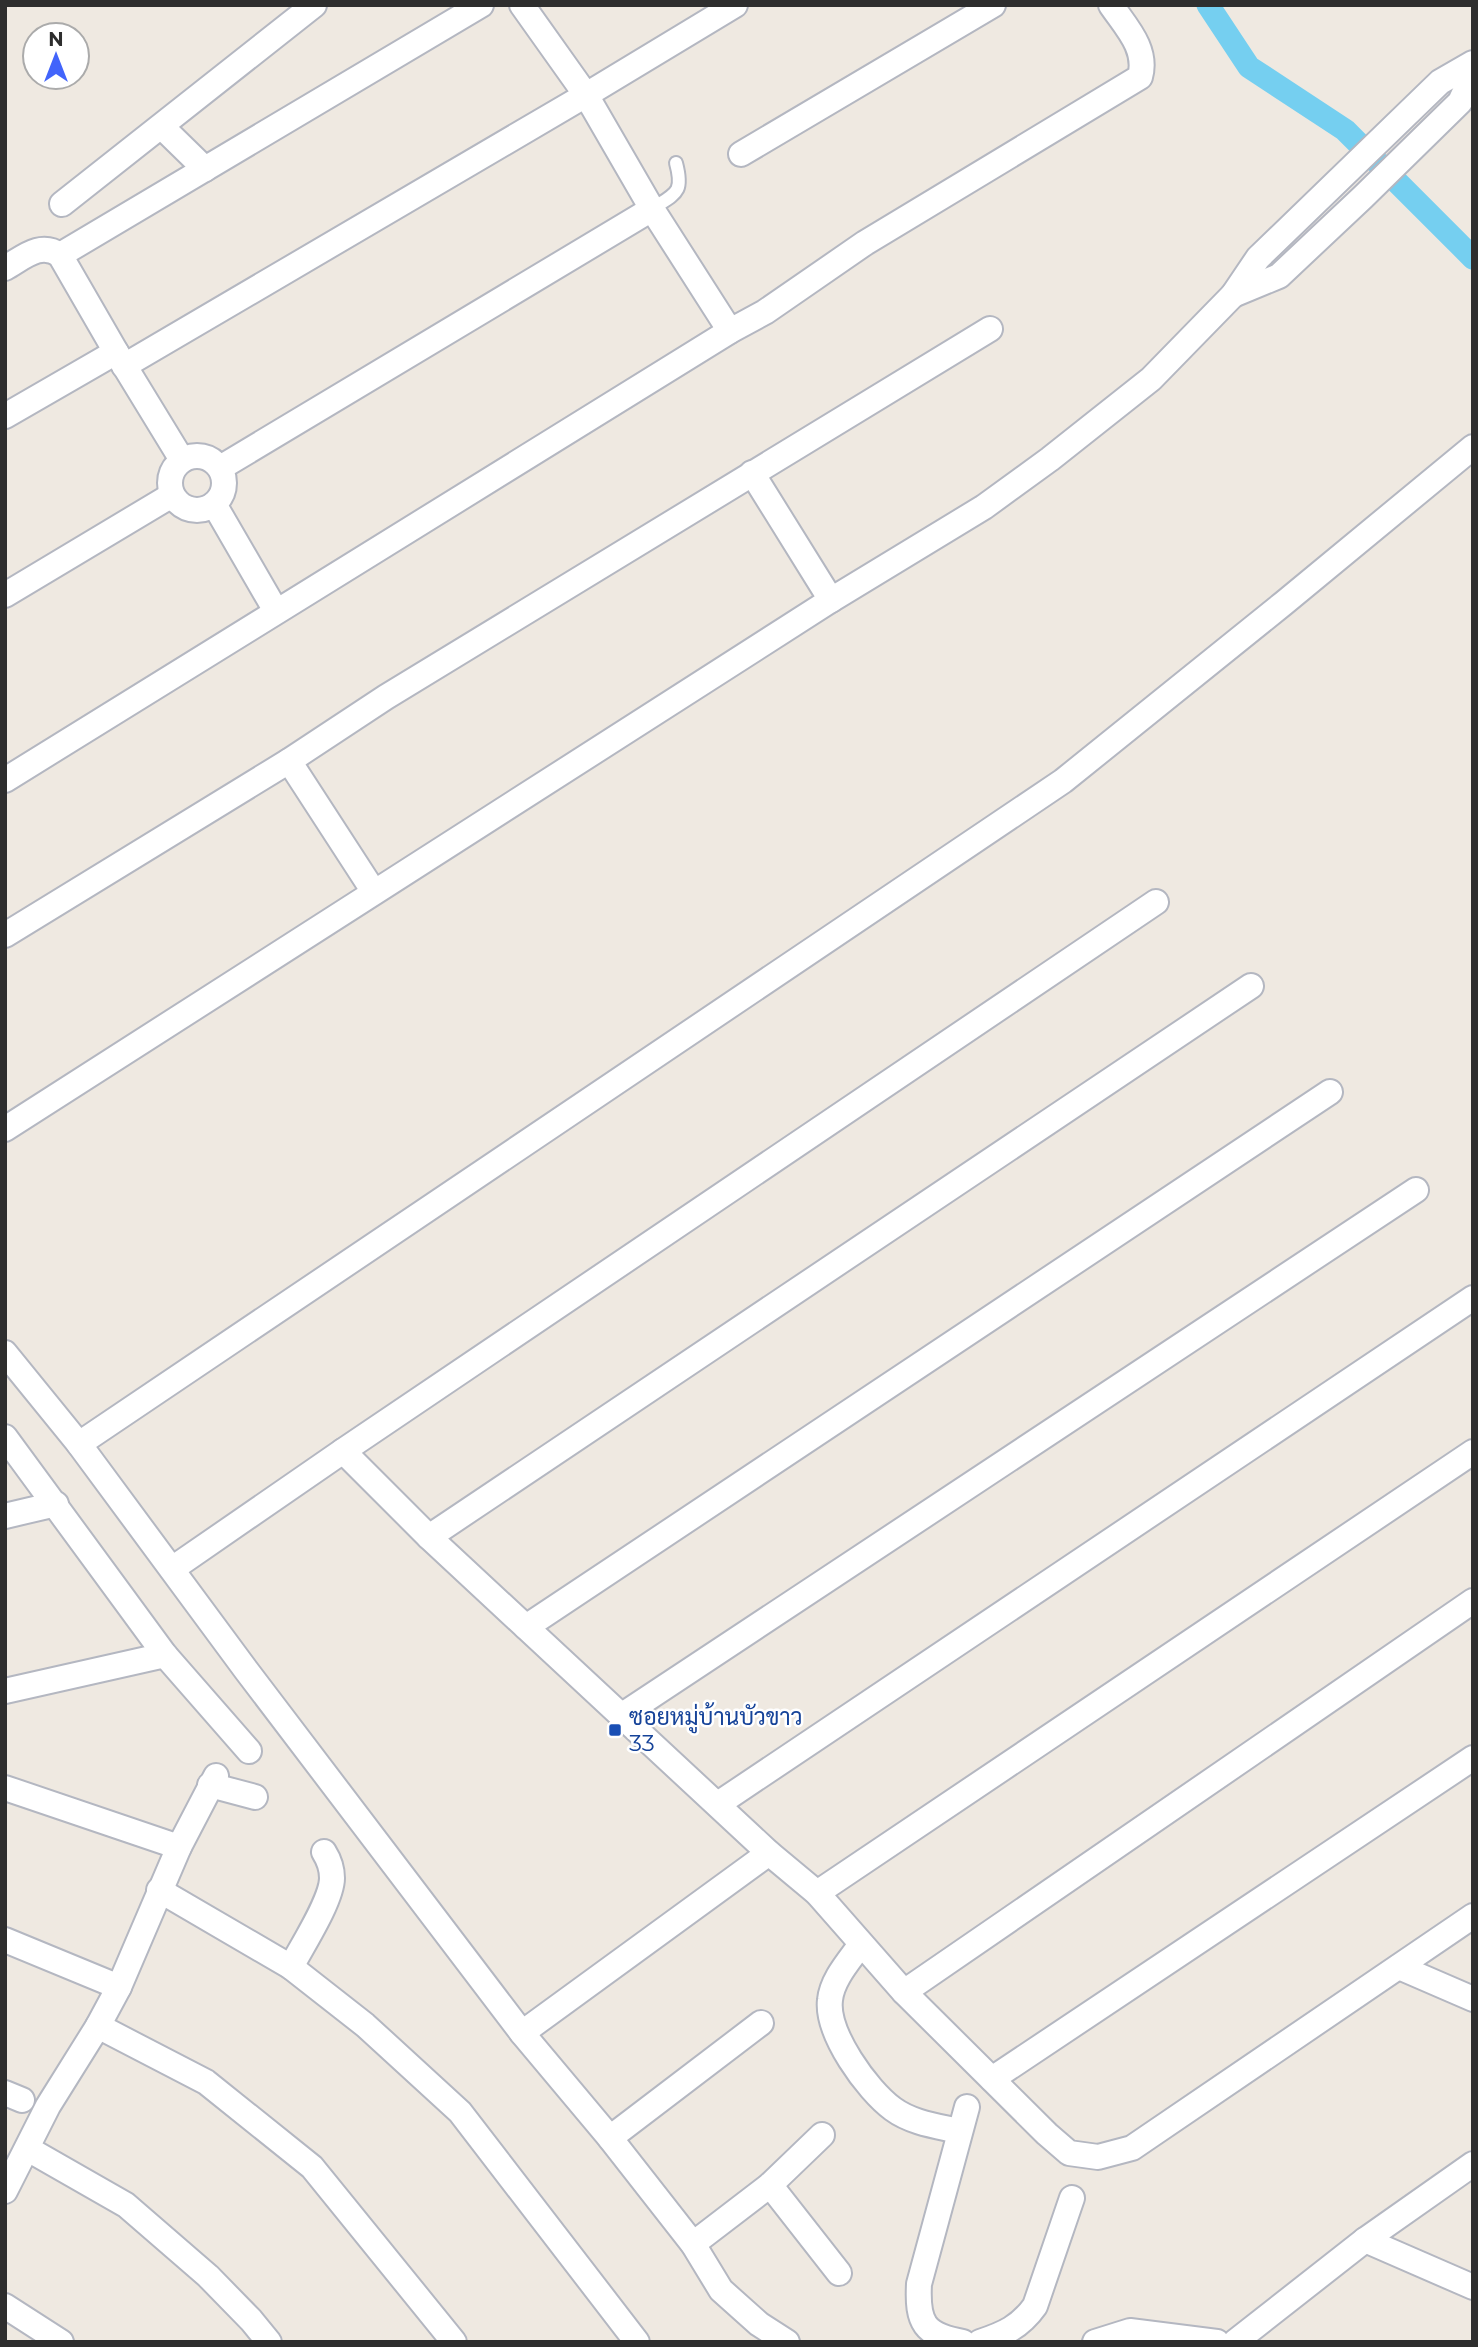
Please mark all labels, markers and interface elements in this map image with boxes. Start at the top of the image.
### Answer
north arrow [21,21,91,91]
text: N [48,28,64,51]
place label: ซอยหมู่บ้านบัวขาว 33 [629,1702,802,1757]
marker: ซอยหมู่บ้านบัวขาว 33 [607,1722,623,1738]

